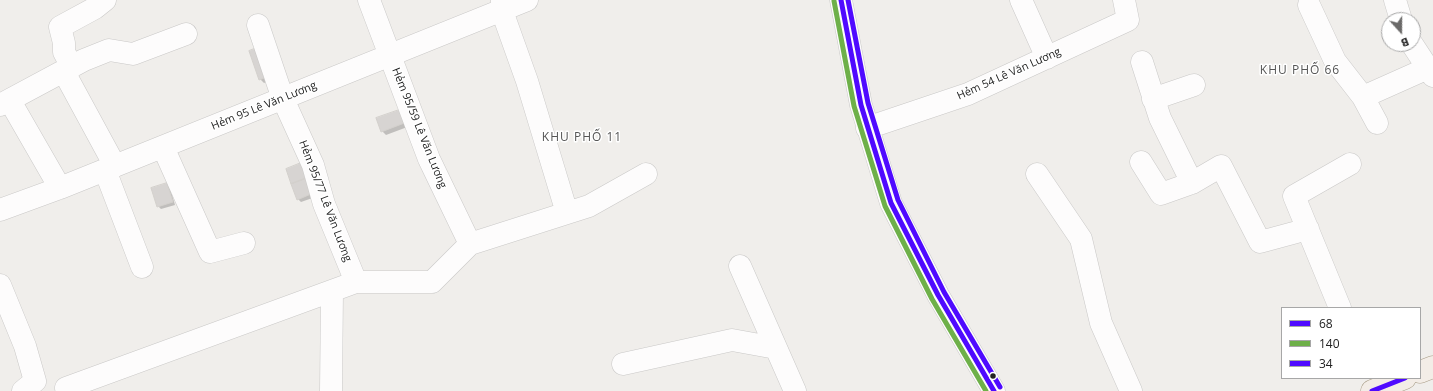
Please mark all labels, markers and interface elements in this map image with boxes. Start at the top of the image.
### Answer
north arrow [1381,12,1421,52]
text: B [1399,34,1411,51]
street label: Hẻm 54 Lê Văn Lương [955,45,1063,103]
district label: KHU PHỐ 66 [1260,64,1340,78]
street label: Hẻm 95/59 Lê Văn Lương [389,66,449,190]
street label: Hẻm 95 Lê Văn Lương [209,79,319,133]
district label: KHU PHỐ 11 [542,131,622,145]
street label: Hẻm 95/77 Lê Văn Lương [296,138,354,264]
legend [1281,307,1421,379]
text: 68 [1319,315,1333,332]
text: 140 [1319,335,1340,352]
text: 34 [1319,355,1333,372]
unlabelled marker [988,371,998,381]

